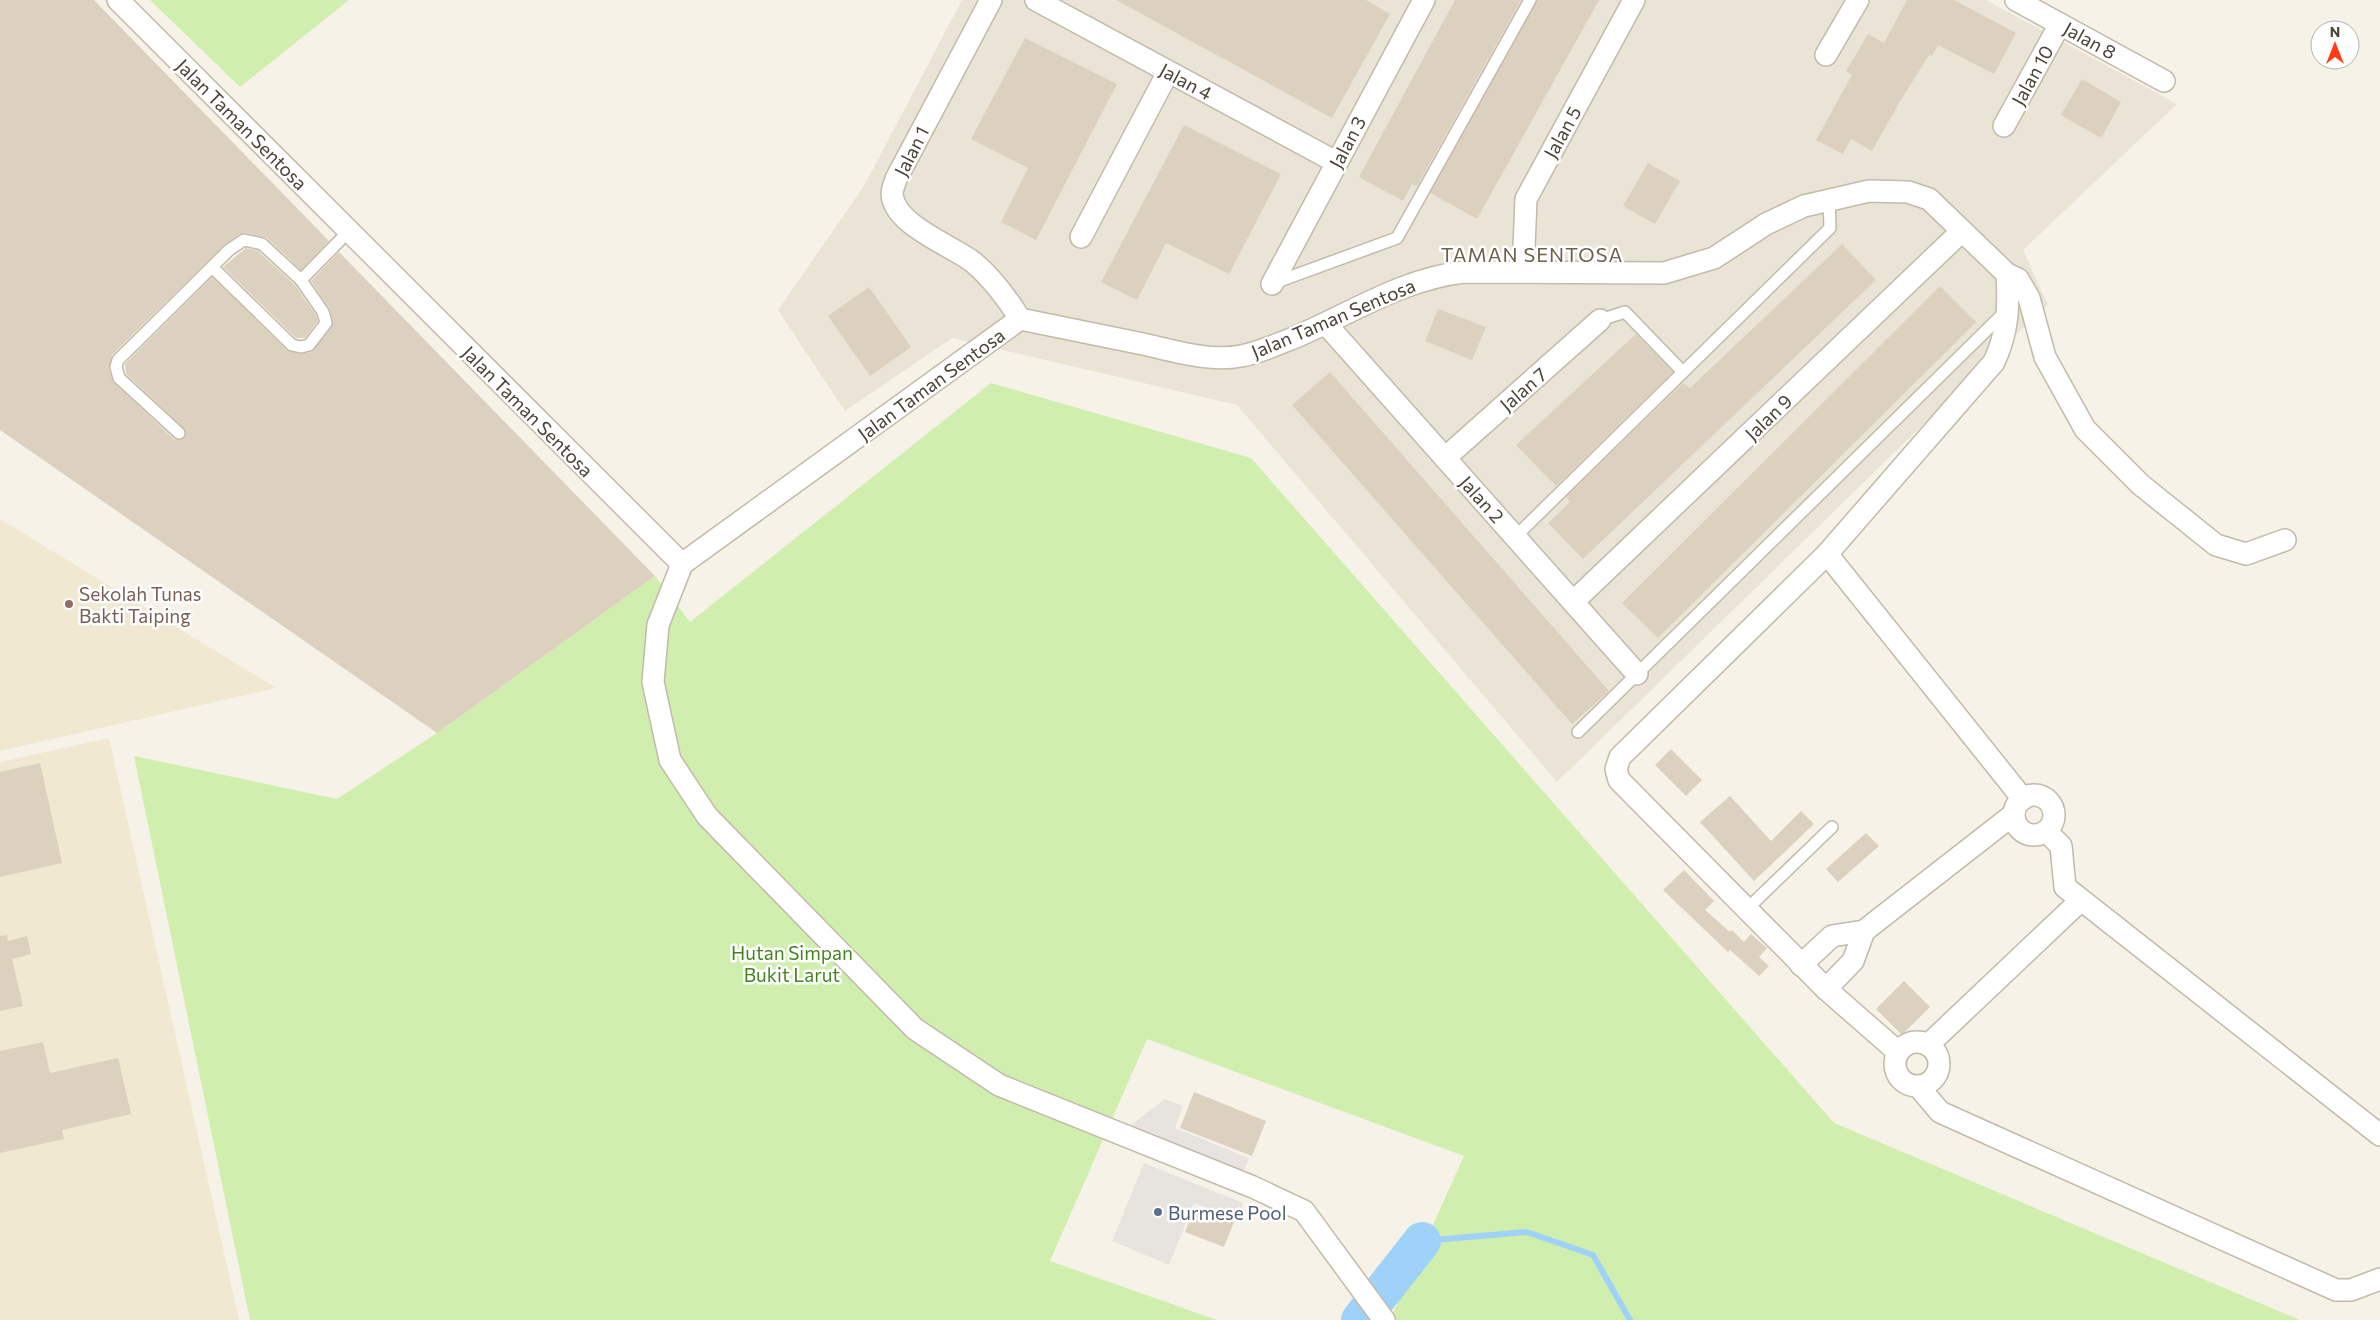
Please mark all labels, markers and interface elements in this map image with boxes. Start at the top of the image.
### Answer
street label: Jalan 8 [2060,16,2120,64]
north arrow [2310,20,2360,70]
text: N [2330,23,2340,40]
street label: Jalan 10 [2006,41,2058,109]
street label: Jalan Taman Sentosa [172,54,312,194]
street label: Jalan 4 [1156,58,1216,104]
street label: Jalan 5 [1538,102,1586,162]
street label: Jalan 3 [1324,112,1370,172]
street label: Jalan 1 [889,122,933,180]
district label: TAMAN SENTOSA [1441,242,1623,266]
street label: Jalan Taman Sentosa [1248,273,1418,363]
street label: Jalan Taman Sentosa [853,323,1009,445]
street label: Jalan Taman Sentosa [458,341,598,481]
street label: Jalan 7 [1495,362,1551,416]
street label: Jalan 9 [1740,389,1796,445]
street label: Jalan 2 [1455,471,1509,527]
place label: Sekolah Tunas Bakti Taiping [79,582,201,627]
marker: Sekolah Tunas Bakti Taiping [63,598,75,610]
park label: Hutan Simpan Bukit Larut [731,941,853,986]
place label: Burmese Pool [1168,1201,1287,1224]
marker: Burmese Pool [1152,1206,1164,1218]

